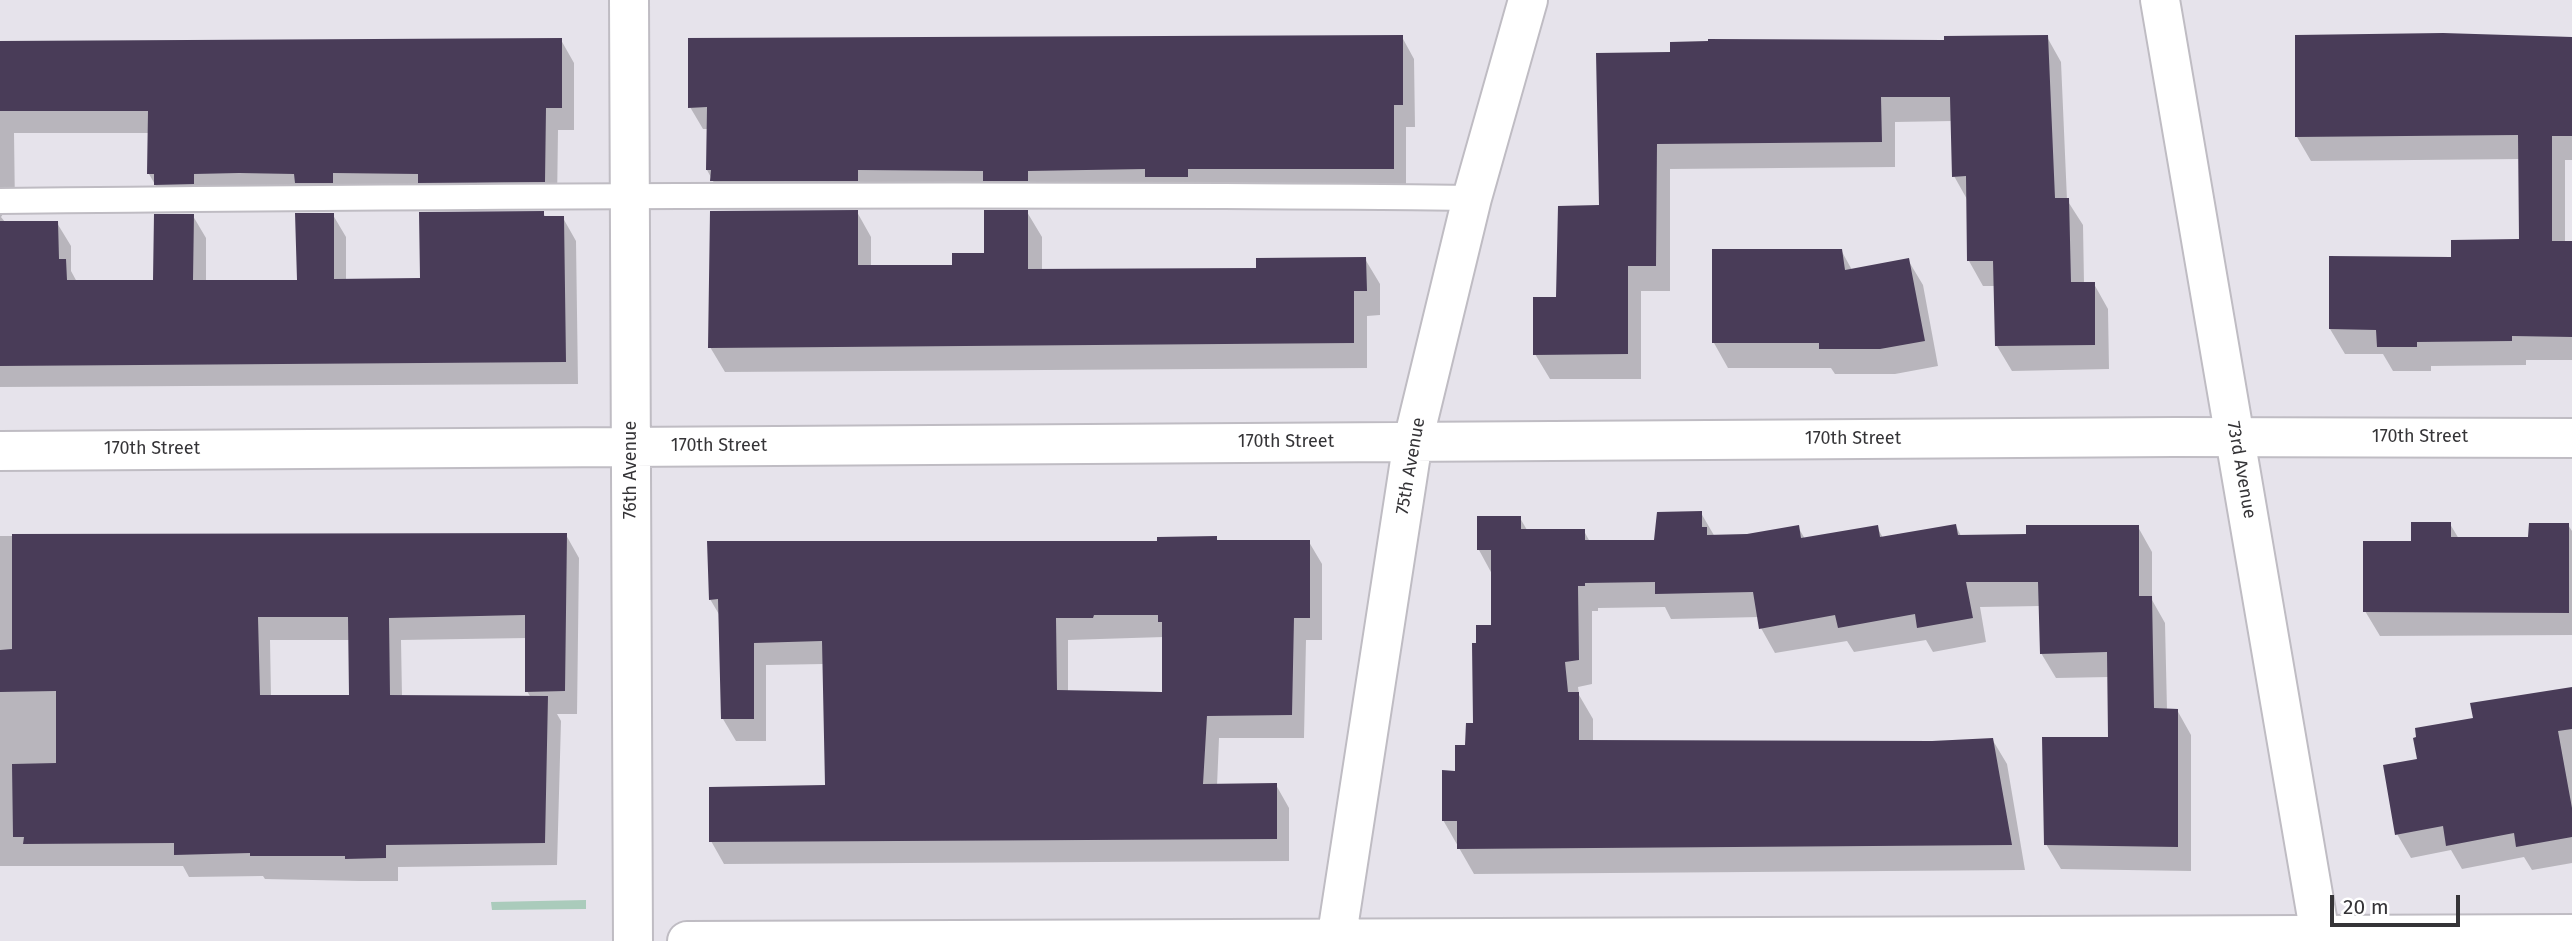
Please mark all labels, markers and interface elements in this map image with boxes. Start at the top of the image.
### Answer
street label: 75th Avenue [1392,416,1430,516]
street label: 73rd Avenue [2222,420,2260,520]
street label: 76th Avenue [620,421,642,519]
street label: 170th Street [2372,426,2468,448]
street label: 170th Street [1805,428,1901,450]
street label: 170th Street [1238,431,1334,453]
street label: 170th Street [671,435,767,457]
street label: 170th Street [104,438,200,460]
scale bar [2334,881,2464,925]
text: 20 m [2343,894,2389,920]

